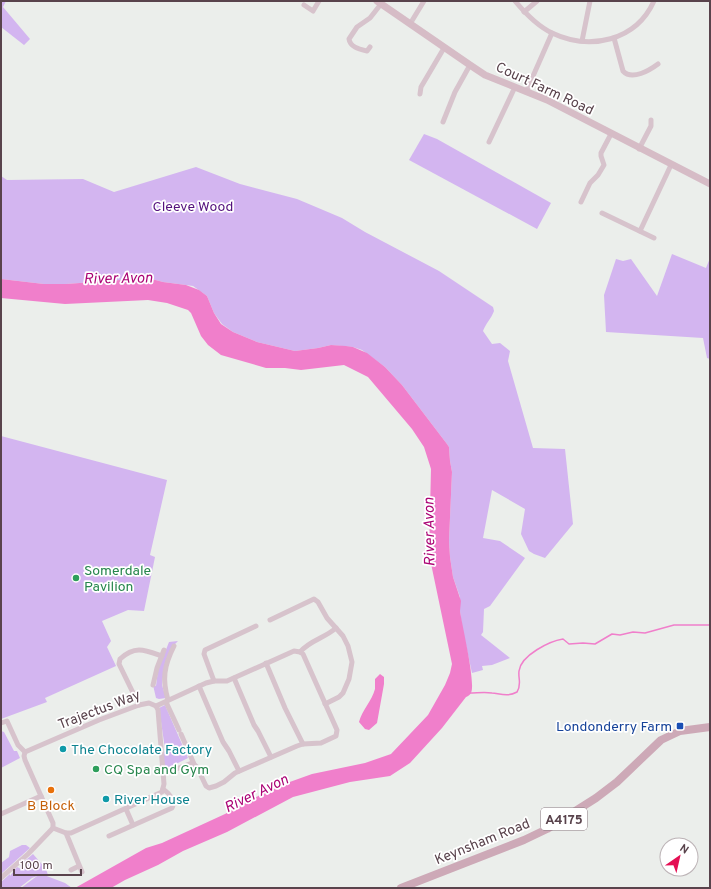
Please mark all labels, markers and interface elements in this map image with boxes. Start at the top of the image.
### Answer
street label: Court Farm Road [493,59,596,120]
park label: Cleeve Wood [153,199,233,216]
water label: River Avon [83,269,153,290]
water label: River Avon [420,497,441,567]
place label: Somerdale Pavilion [84,563,151,596]
marker: Somerdale Pavilion [71,573,81,583]
street label: Trajectus Way [56,687,143,734]
place label: Londonderry Farm [556,719,672,736]
marker: Londonderry Farm [675,721,685,731]
place label: The Chocolate Factory [71,742,212,759]
marker: The Chocolate Factory [58,744,68,754]
place label: CQ Spa and Gym [104,762,209,779]
marker: CQ Spa and Gym [91,764,101,774]
water label: River Avon [221,771,292,818]
marker: B Block [46,785,56,795]
place label: River House [114,792,190,809]
marker: River House [101,794,111,804]
place label: B Block [27,798,75,815]
road number: A4175 [541,808,587,830]
street label: Keynsham Road [432,816,533,869]
north arrow [659,837,699,877]
text: N [677,842,691,858]
scale bar [14,851,81,877]
text: 100 m [20,858,53,874]

